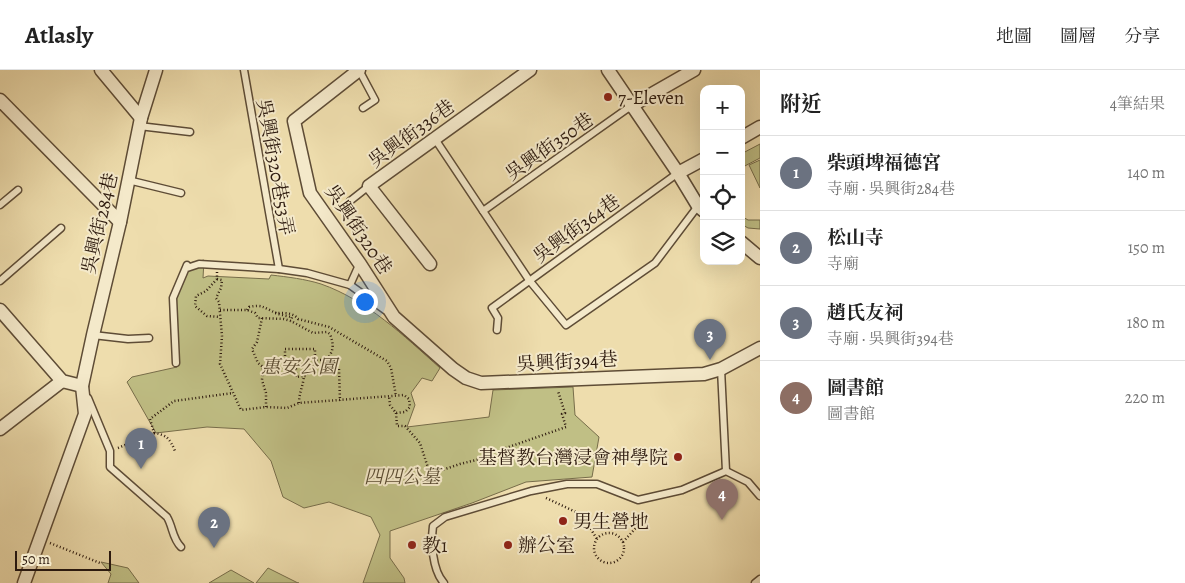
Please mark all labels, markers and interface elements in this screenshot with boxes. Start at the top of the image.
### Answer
text: Atlasly [25,19,93,51]
text: 地圖 [996,24,1032,48]
text: 圖層 [1060,24,1096,48]
text: 分享 [1124,24,1160,48]
place label: 7-Eleven [618,85,684,111]
map controls [700,85,745,265]
button: + [700,85,745,130]
text: 附近 [780,90,822,118]
marker: 7-Eleven [602,91,614,103]
text: 4筆結果 [1110,93,1165,115]
street label: 吳興街336巷 [363,94,460,174]
street label: 吳興街320巷53弄 [250,97,300,237]
street label: 吳興街350巷 [500,107,599,187]
button: − [700,130,745,175]
text: 柴頭埤福德宮 [827,150,941,176]
text: 1 [793,162,799,184]
text: 140 m [1127,162,1165,184]
street label: 吳興街284巷 [76,170,124,276]
button: locate [700,175,745,220]
text: 寺廟 · 吳興街284巷 [827,178,955,200]
street label: 吳興街320巷 [319,180,398,280]
street label: 吳興街364巷 [528,189,625,269]
button: layers [700,220,745,265]
text: 松山寺 [827,225,884,251]
text: 2 [792,237,800,259]
text: 150 m [1128,237,1165,259]
text: 寺廟 [827,253,859,275]
your location [352,289,378,315]
text: 趙氏友祠 [827,300,903,326]
text: 3 [793,312,799,334]
text: 180 m [1127,312,1165,334]
pin: 3 [694,319,726,360]
text: 寺廟 · 吳興街394巷 [827,328,954,350]
street label: 吳興街394巷 [516,346,618,378]
park label: 惠安公園 [261,354,340,380]
text: 圖書館 [827,375,884,401]
text: 4 [792,387,800,409]
text: 220 m [1125,387,1165,409]
text: 圖書館 [827,403,875,425]
pin: 1 [125,428,157,469]
place label: 基督教台灣浸會神學院 [478,445,668,471]
marker: 基督教台灣浸會神學院 [672,451,684,463]
park label: 四四公墓 [364,464,443,490]
pin: 4 [706,479,738,520]
pin: 2 [198,507,230,548]
place label: 男生營地 [573,509,649,535]
marker: 男生營地 [557,515,569,527]
place label: 教1 [422,533,448,559]
place label: 辦公室 [518,533,575,559]
marker: 教1 [406,539,418,551]
marker: 辦公室 [502,539,514,551]
scale bar [15,548,111,571]
text: 50 m [22,550,50,569]

